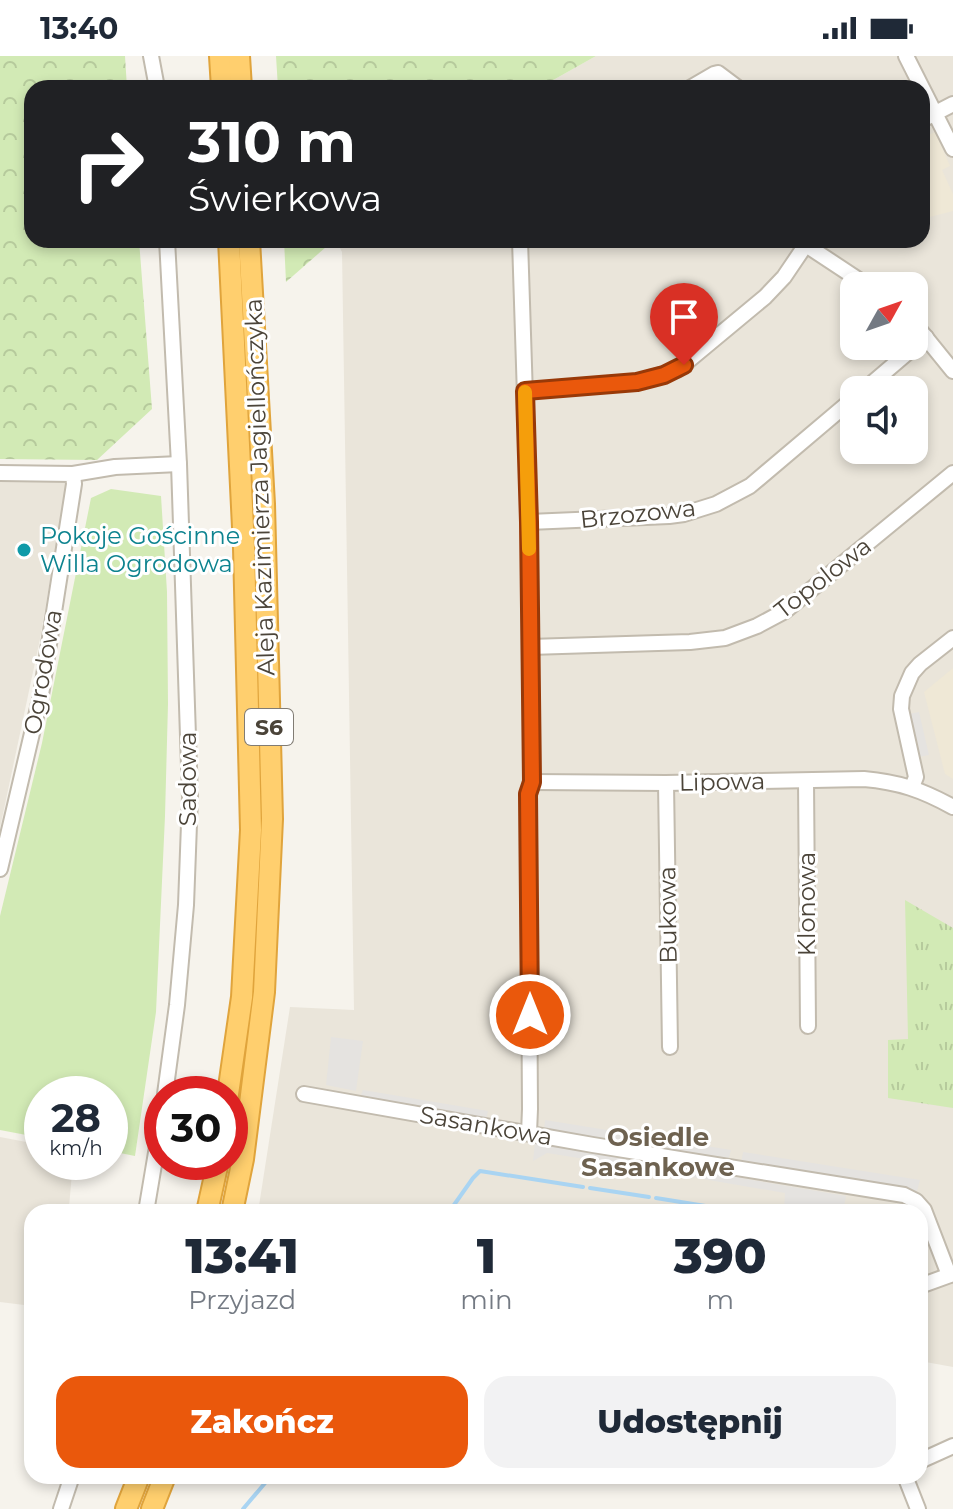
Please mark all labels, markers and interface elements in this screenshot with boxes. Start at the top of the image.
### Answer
text: 13:40 [40,10,118,47]
text: 310 m [188,108,356,176]
icon: right [56,112,160,216]
text: Świerkowa [188,176,382,220]
north arrow [840,272,928,360]
map controls [840,272,928,464]
pin [650,283,718,365]
icon: arrive [662,295,706,339]
street label: Aleja Kazimierza Jagiellończyka [238,298,281,676]
button: sound [840,376,928,464]
street label: Brzozowa [579,493,697,534]
place label: Pokoje Gościnne Willa Ogrodowa [40,521,240,578]
street label: Topolowa [769,531,877,624]
marker: Pokoje Gościnne Willa Ogrodowa [15,541,33,559]
street label: Ogrodowa [17,607,68,737]
road number: S6 [245,709,293,745]
street label: Sadowa [173,732,202,826]
street label: Lipowa [679,766,765,797]
street label: Klonowa [792,852,821,956]
street label: Bukowa [652,866,683,964]
position arrow [488,973,572,1057]
speed limit sign: 30 [144,1076,248,1180]
text: 28 [51,1093,101,1142]
street label: Sasankowa [417,1100,555,1151]
district label: Osiedle Sasankowe [581,1121,735,1183]
text: km/h [49,1136,103,1160]
text: 13:41 [185,1227,299,1285]
text: 1 [477,1227,496,1285]
text: 390 [674,1227,767,1285]
text: Przyjazd [188,1284,296,1316]
text: min [460,1284,512,1316]
text: m [706,1284,734,1316]
button: Zakończ [56,1376,468,1468]
button: Udostępnij [484,1376,896,1468]

